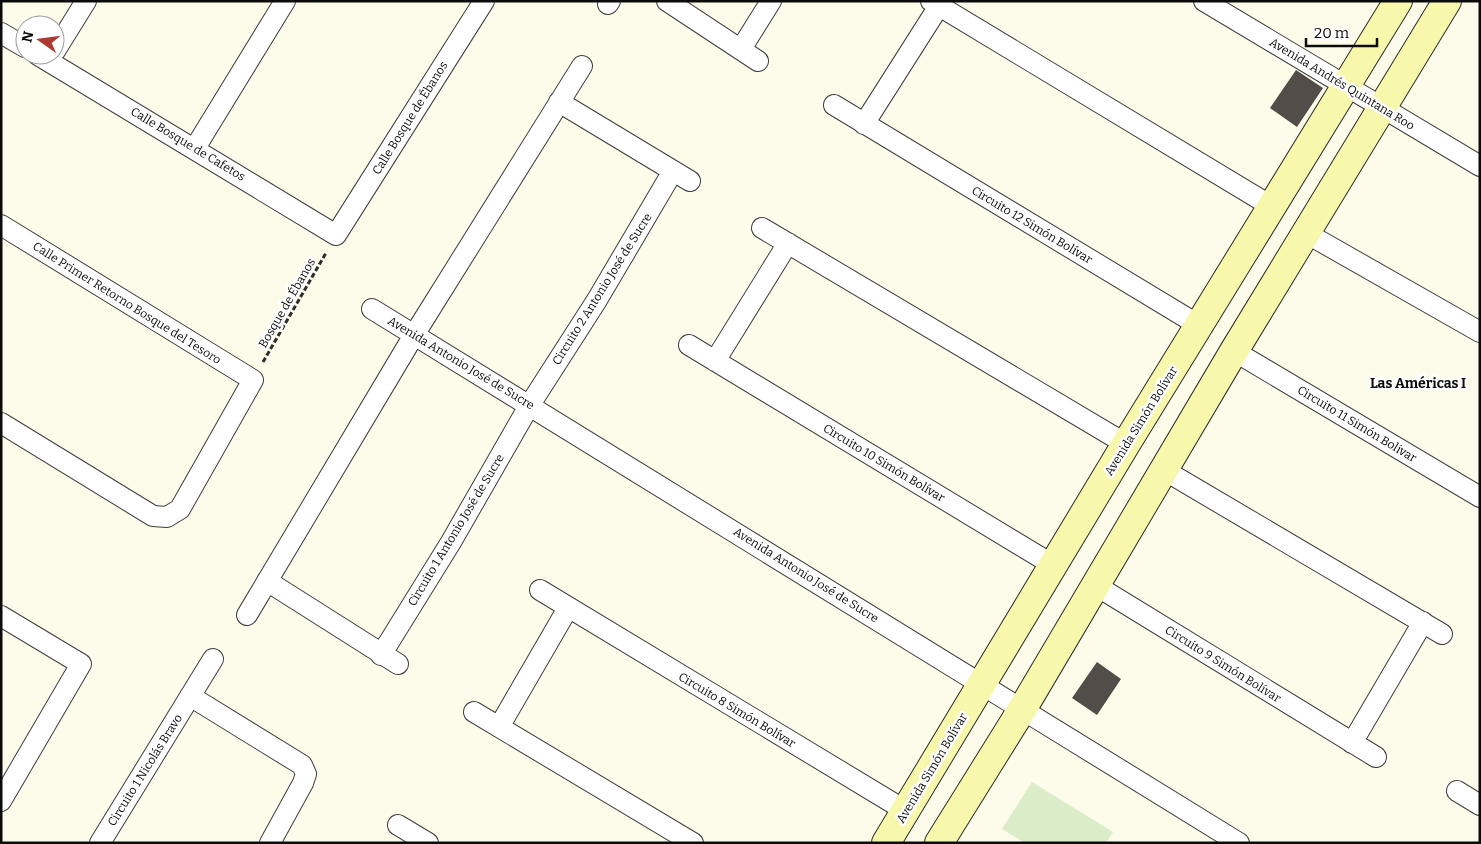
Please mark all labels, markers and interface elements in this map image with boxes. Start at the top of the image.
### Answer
north arrow [15,15,65,65]
scale bar [1306,15,1377,47]
text: 20 m [1314,24,1350,42]
text: N [18,29,37,44]
street label: Avenida Andrés Quintana Roo [1267,35,1417,133]
street label: Calle Bosque de Ébanos [369,58,451,177]
street label: Calle Bosque de Cafetos [128,104,248,184]
street label: Circuito 12 Simón Bolívar [969,183,1095,267]
street label: Circuito 2 Antonio José de Sucre [549,211,655,367]
street label: Calle Primer Retorno Bosque del Tesoro [30,239,224,367]
street label: Bosque de Ébanos [255,255,318,350]
street label: Avenida Antonio José de Sucre [385,314,537,412]
street label: Avenida Simón Bolívar [1102,363,1181,478]
district label: Las Américas I [1370,375,1466,392]
street label: Circuito 11 Simón Bolivar [1295,383,1420,466]
street label: Circuito 10 Simón Bolívar [821,421,948,505]
street label: Circuito 1 Antonio José de Sucre [405,452,507,608]
street label: Avenida Antonio José de Sucre [731,524,881,626]
street label: Circuito 9 Simón Bolívar [1163,623,1284,706]
street label: Circuito 8 Simón Bolívar [676,669,799,751]
street label: Avenida Simón Bolívar [894,710,971,825]
street label: Circuito 1 Nicolás Bravo [105,711,185,829]

